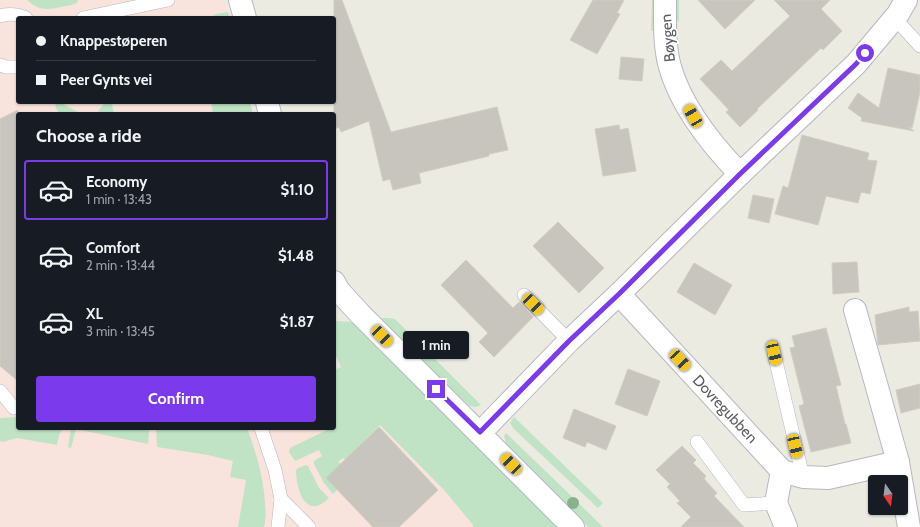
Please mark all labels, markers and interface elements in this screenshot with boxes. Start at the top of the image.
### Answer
street label: Bøygen [657,13,679,63]
text: Knappestøperen [60,32,167,50]
route start [856,44,874,62]
text: Peer Gynts vei [60,71,152,89]
car [682,103,704,129]
text: Choose a ride [36,125,141,147]
icon: car [38,172,74,208]
text: Economy [86,173,147,191]
text: $1.10 [281,181,314,199]
text: 1 min · 13:43 [86,191,152,207]
icon: car [38,238,74,274]
text: Comfort [86,239,140,257]
text: $1.48 [278,247,314,265]
text: 2 min · 13:44 [86,257,155,273]
car [520,291,546,317]
icon: car [38,304,74,340]
text: XL [86,305,103,323]
text: $1.87 [280,313,314,331]
text: 3 min · 13:45 [86,323,155,339]
car [369,323,395,349]
callout: 1 min [403,331,469,359]
text: 1 min [421,337,451,353]
car [765,340,783,366]
car [667,347,693,373]
street label: Dovregubben [689,371,761,447]
button: Confirm [36,376,316,422]
route end [427,380,445,398]
car [786,433,804,459]
car [498,451,524,477]
north arrow [868,475,908,515]
map controls [868,475,908,515]

